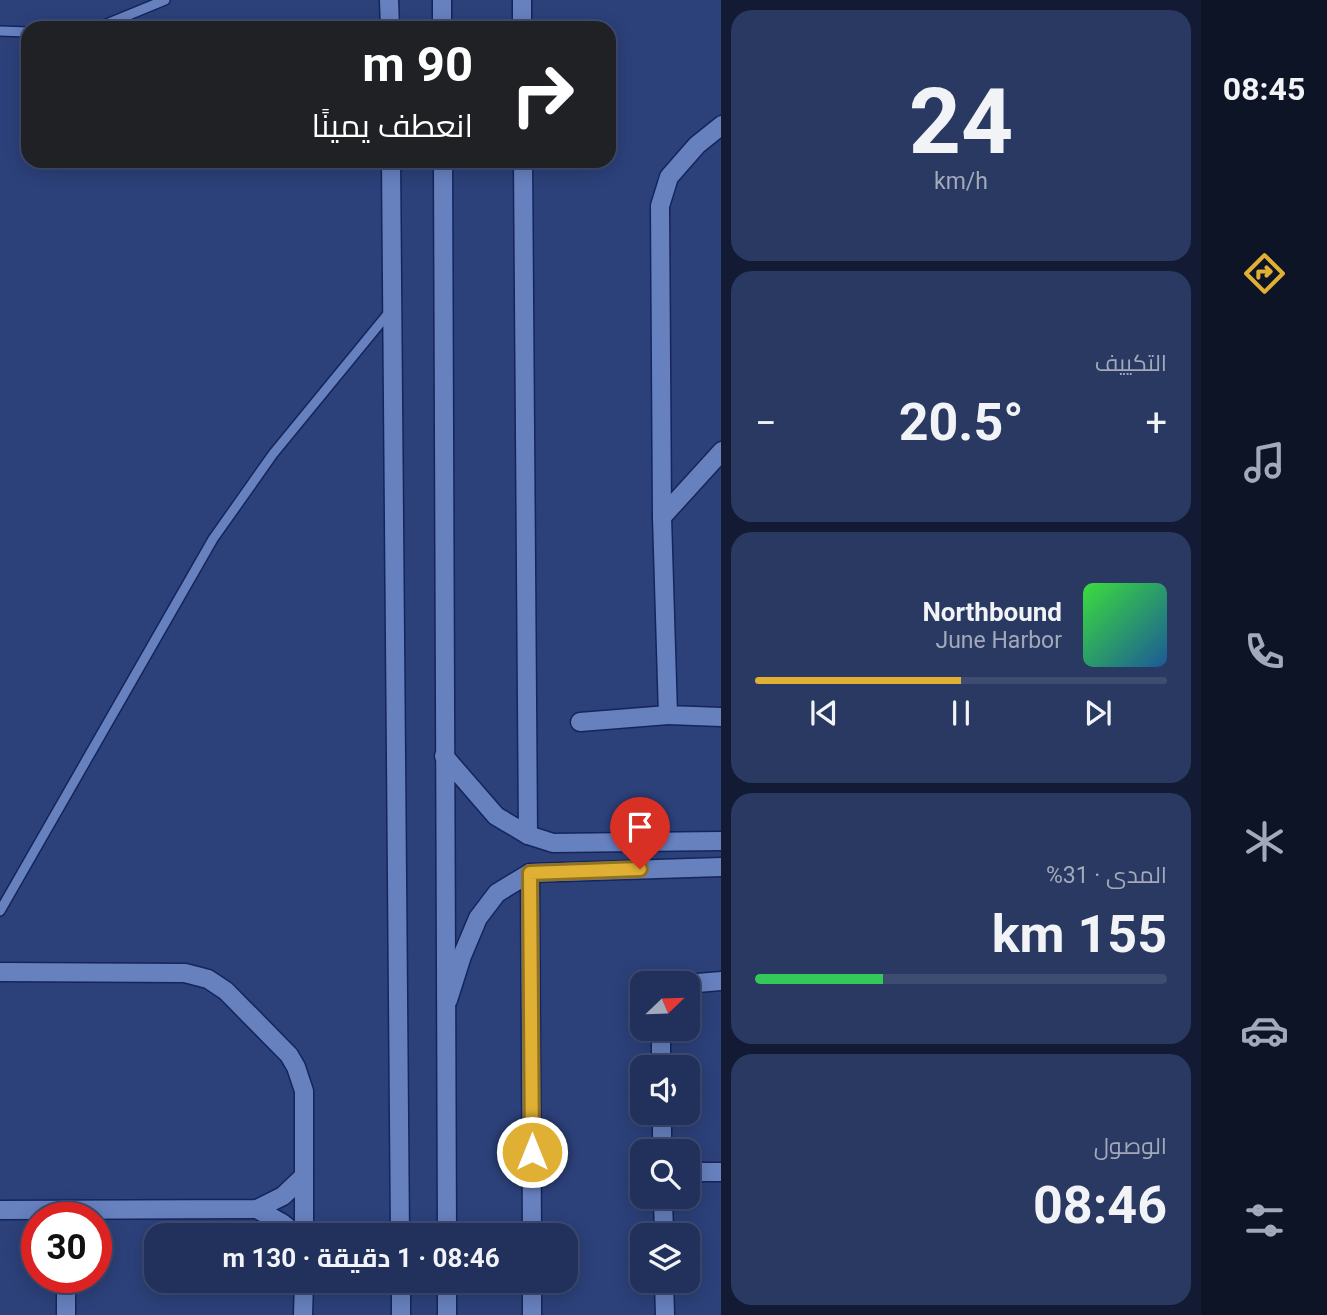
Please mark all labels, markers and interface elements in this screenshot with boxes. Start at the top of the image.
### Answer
text: 90 m [362,36,473,93]
icon: right [497,49,588,140]
text: 24 [909,69,1013,175]
text: 08:45 [1223,70,1305,108]
text: انعطف يمينًا [311,107,473,145]
text: km/h [934,168,988,195]
icon: directions [1240,249,1289,298]
text: التكييف [1095,350,1167,377]
text: 20.5° [899,392,1024,453]
text: − [755,401,777,445]
text: + [1145,401,1167,445]
icon: music [1240,438,1289,487]
text: Northbound [922,597,1062,627]
text: June Harbor [935,627,1062,654]
icon: phone [1240,627,1289,676]
icon: previous [805,694,843,732]
icon: pause [942,694,980,732]
icon: next [1079,694,1117,732]
pin [610,797,670,869]
icon: arrive [621,808,659,846]
icon: climate [1240,817,1289,866]
text: المدى · 31% [1046,862,1167,889]
text: 155 km [992,904,1167,965]
north arrow [630,971,700,1041]
map controls [630,971,700,1293]
icon: car [1240,1006,1289,1055]
button: sound [630,1055,700,1125]
position arrow [495,1115,569,1189]
text: الوصول [1094,1133,1167,1160]
button: search [630,1139,700,1209]
text: 08:46 [1033,1175,1167,1236]
icon: filters [1240,1196,1289,1245]
speed limit sign: 30 [21,1202,112,1293]
button: layers [630,1223,700,1293]
text: 08:46 · 1 دقيقة · 130 m [222,1243,500,1273]

